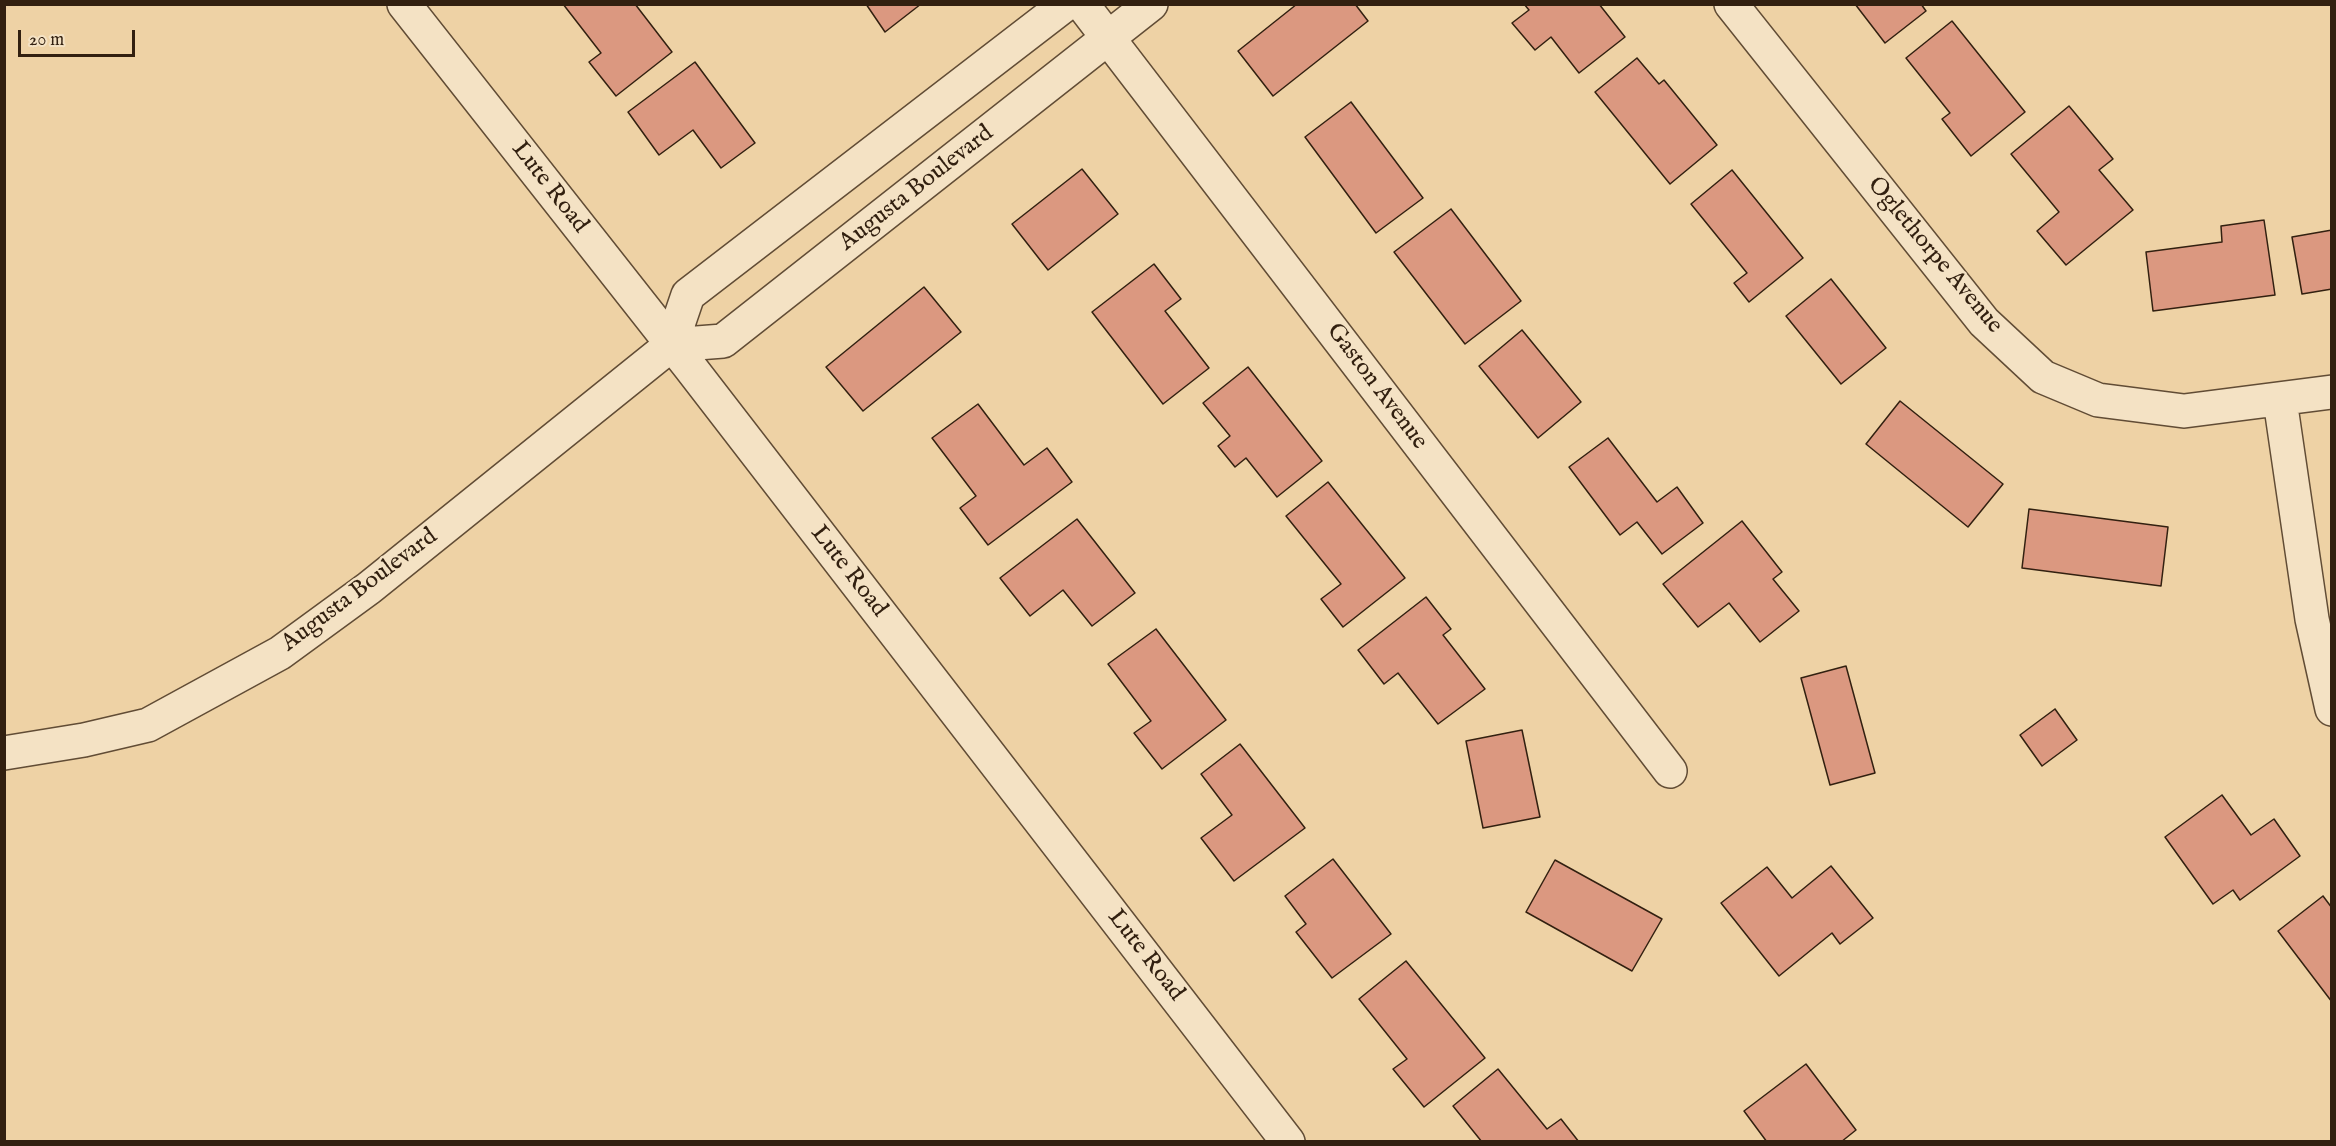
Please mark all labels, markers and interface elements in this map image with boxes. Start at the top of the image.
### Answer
scale bar [21,18,138,56]
text: 20 m [29,29,64,52]
street label: Augusta Boulevard [834,120,1000,258]
street label: Lute Road [504,136,594,240]
street label: Oglethorpe Avenue [1860,172,2008,340]
street label: Gaston Avenue [1319,318,1433,456]
street label: Lute Road [803,520,893,624]
street label: Augusta Boulevard [276,523,444,659]
street label: Lute Road [1100,904,1190,1008]

